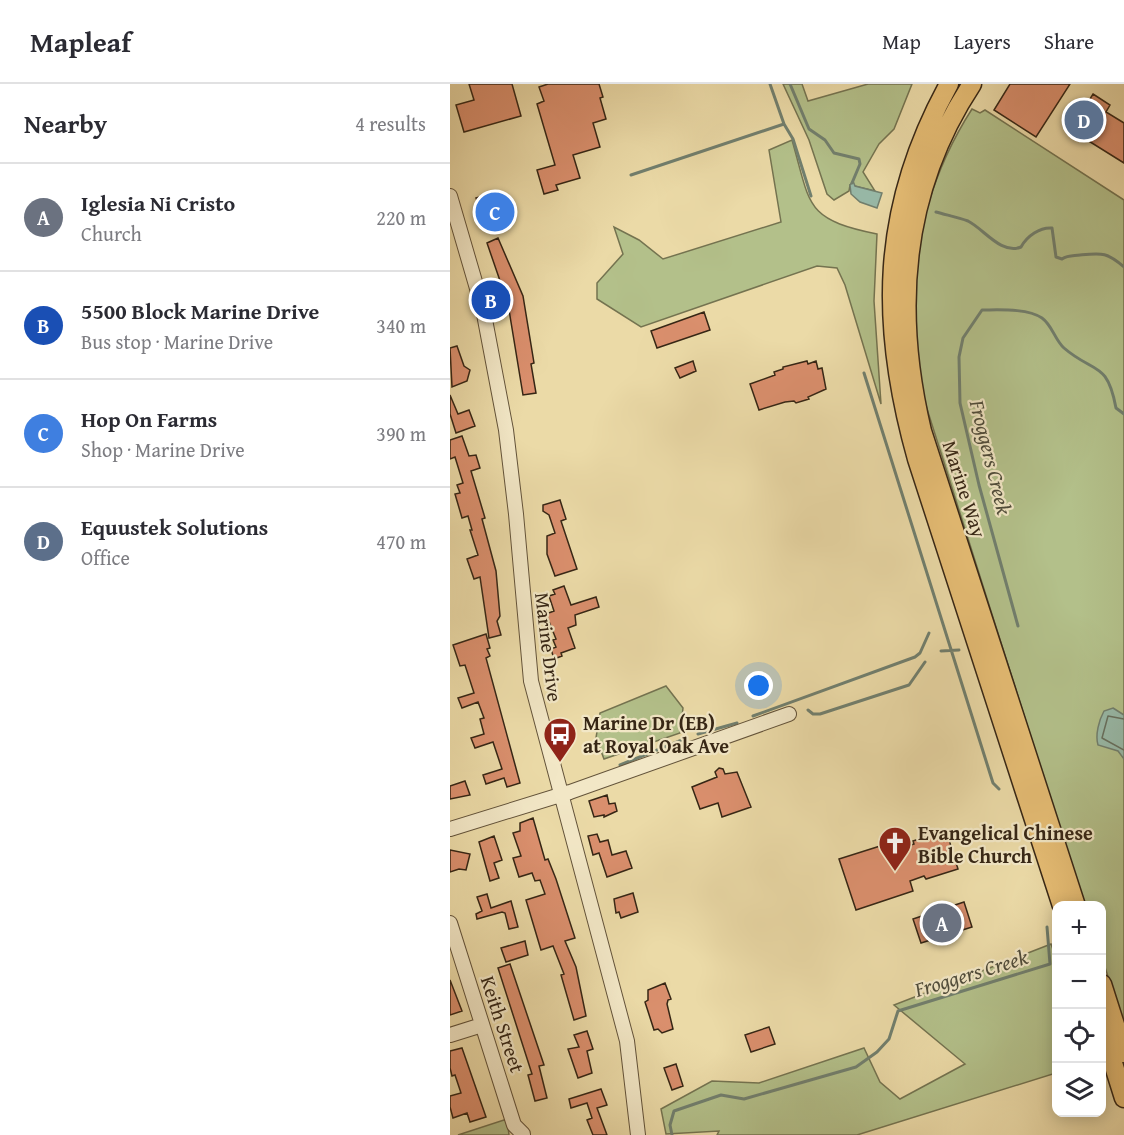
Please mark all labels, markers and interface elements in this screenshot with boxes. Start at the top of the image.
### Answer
text: Mapleaf [30,21,131,62]
text: Map [882,26,921,57]
text: Layers [954,26,1011,57]
text: Share [1044,26,1094,57]
pin: D [1064,98,1104,142]
text: Nearby [24,104,107,143]
text: 4 results [355,109,426,138]
text: Iglesia Ni Cristo [81,187,235,219]
pin: C [476,190,514,234]
text: A [37,203,50,232]
text: 220 m [376,203,426,232]
text: Church [81,219,142,248]
pin: B [472,278,510,322]
text: 5500 Block Marine Drive [81,295,319,327]
text: B [37,311,50,340]
text: 340 m [376,311,426,340]
text: Bus stop · Marine Drive [81,327,273,356]
water label: Froggers Creek [962,395,1020,518]
text: Hop On Farms [81,403,217,435]
text: C [38,419,49,448]
text: 390 m [376,419,426,448]
text: Shop · Marine Drive [81,435,245,464]
street label: Marine Way [936,437,994,541]
text: Equustek Solutions [81,511,268,543]
text: D [37,527,50,556]
text: 470 m [376,527,426,556]
text: Office [81,543,130,572]
street label: Marine Drive [528,591,570,703]
your location [744,671,773,700]
place label: Marine Dr (EB) at Royal Oak Ave [583,708,729,760]
bus stop icon: Marine Dr (EB) at Royal Oak Ave [542,716,578,763]
place label: Evangelical Chinese Bible Church [918,818,1093,870]
church icon: Evangelical Chinese Bible Church [877,825,913,872]
pin: A [922,900,962,946]
map controls [1052,901,1106,1117]
button: + [1052,901,1106,955]
water label: Froggers Creek [909,941,1032,1005]
button: − [1052,955,1106,1009]
street label: Keith Street [474,972,532,1076]
button: locate [1052,1009,1106,1063]
button: layers [1052,1063,1106,1117]

